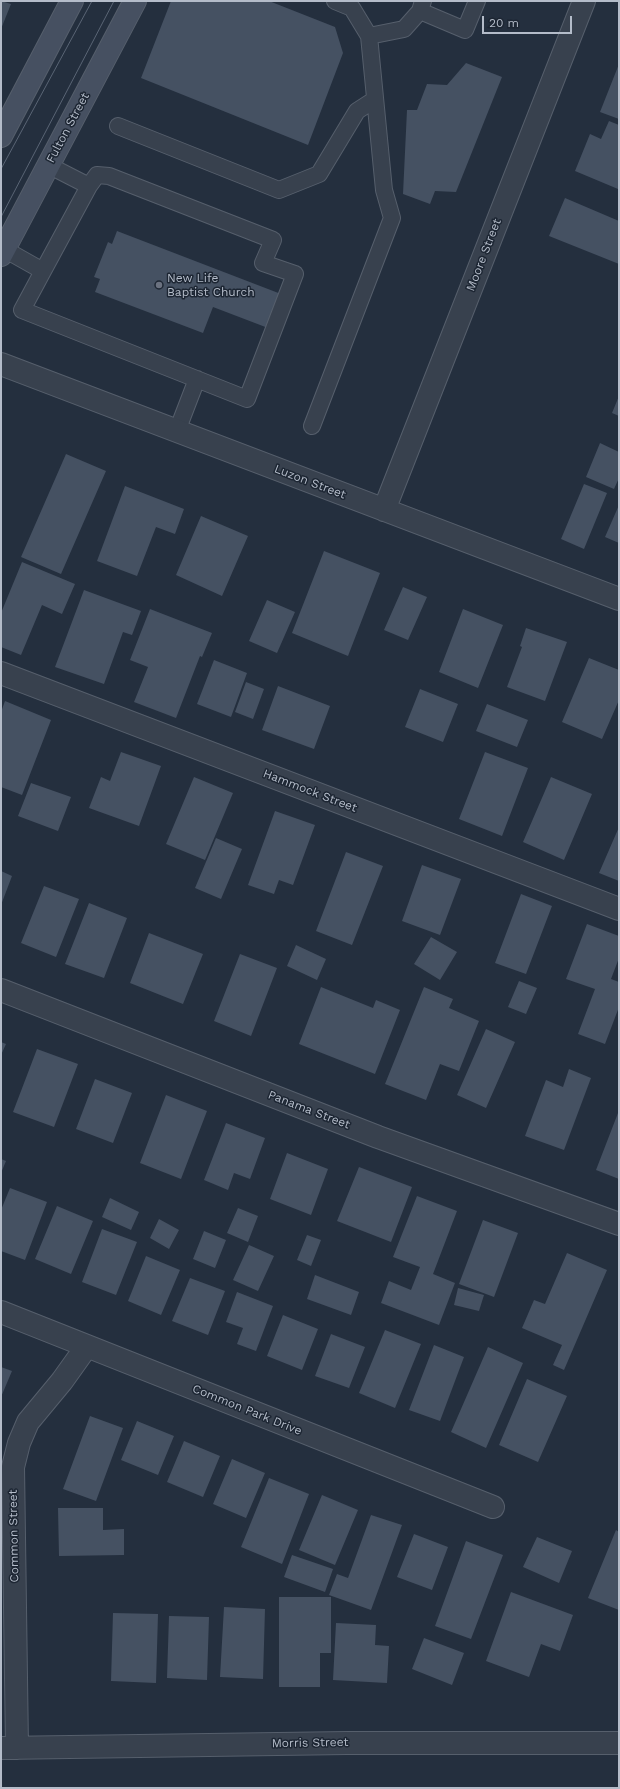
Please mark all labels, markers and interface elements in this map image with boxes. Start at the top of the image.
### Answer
scale bar [484,8,574,34]
text: 20 m [489,16,519,30]
street label: Fulton Street [43,90,93,166]
street label: Moore Street [464,217,504,293]
place label: New Life Baptist Church [167,271,255,299]
marker: New Life Baptist Church [154,280,164,290]
street label: Luzon Street [272,462,348,502]
street label: Hammock Street [261,766,359,816]
street label: Panama Street [266,1088,352,1132]
street label: Common Park Drive [190,1381,304,1439]
street label: Common Street [6,1489,22,1583]
street label: Morris Street [271,1735,349,1751]

